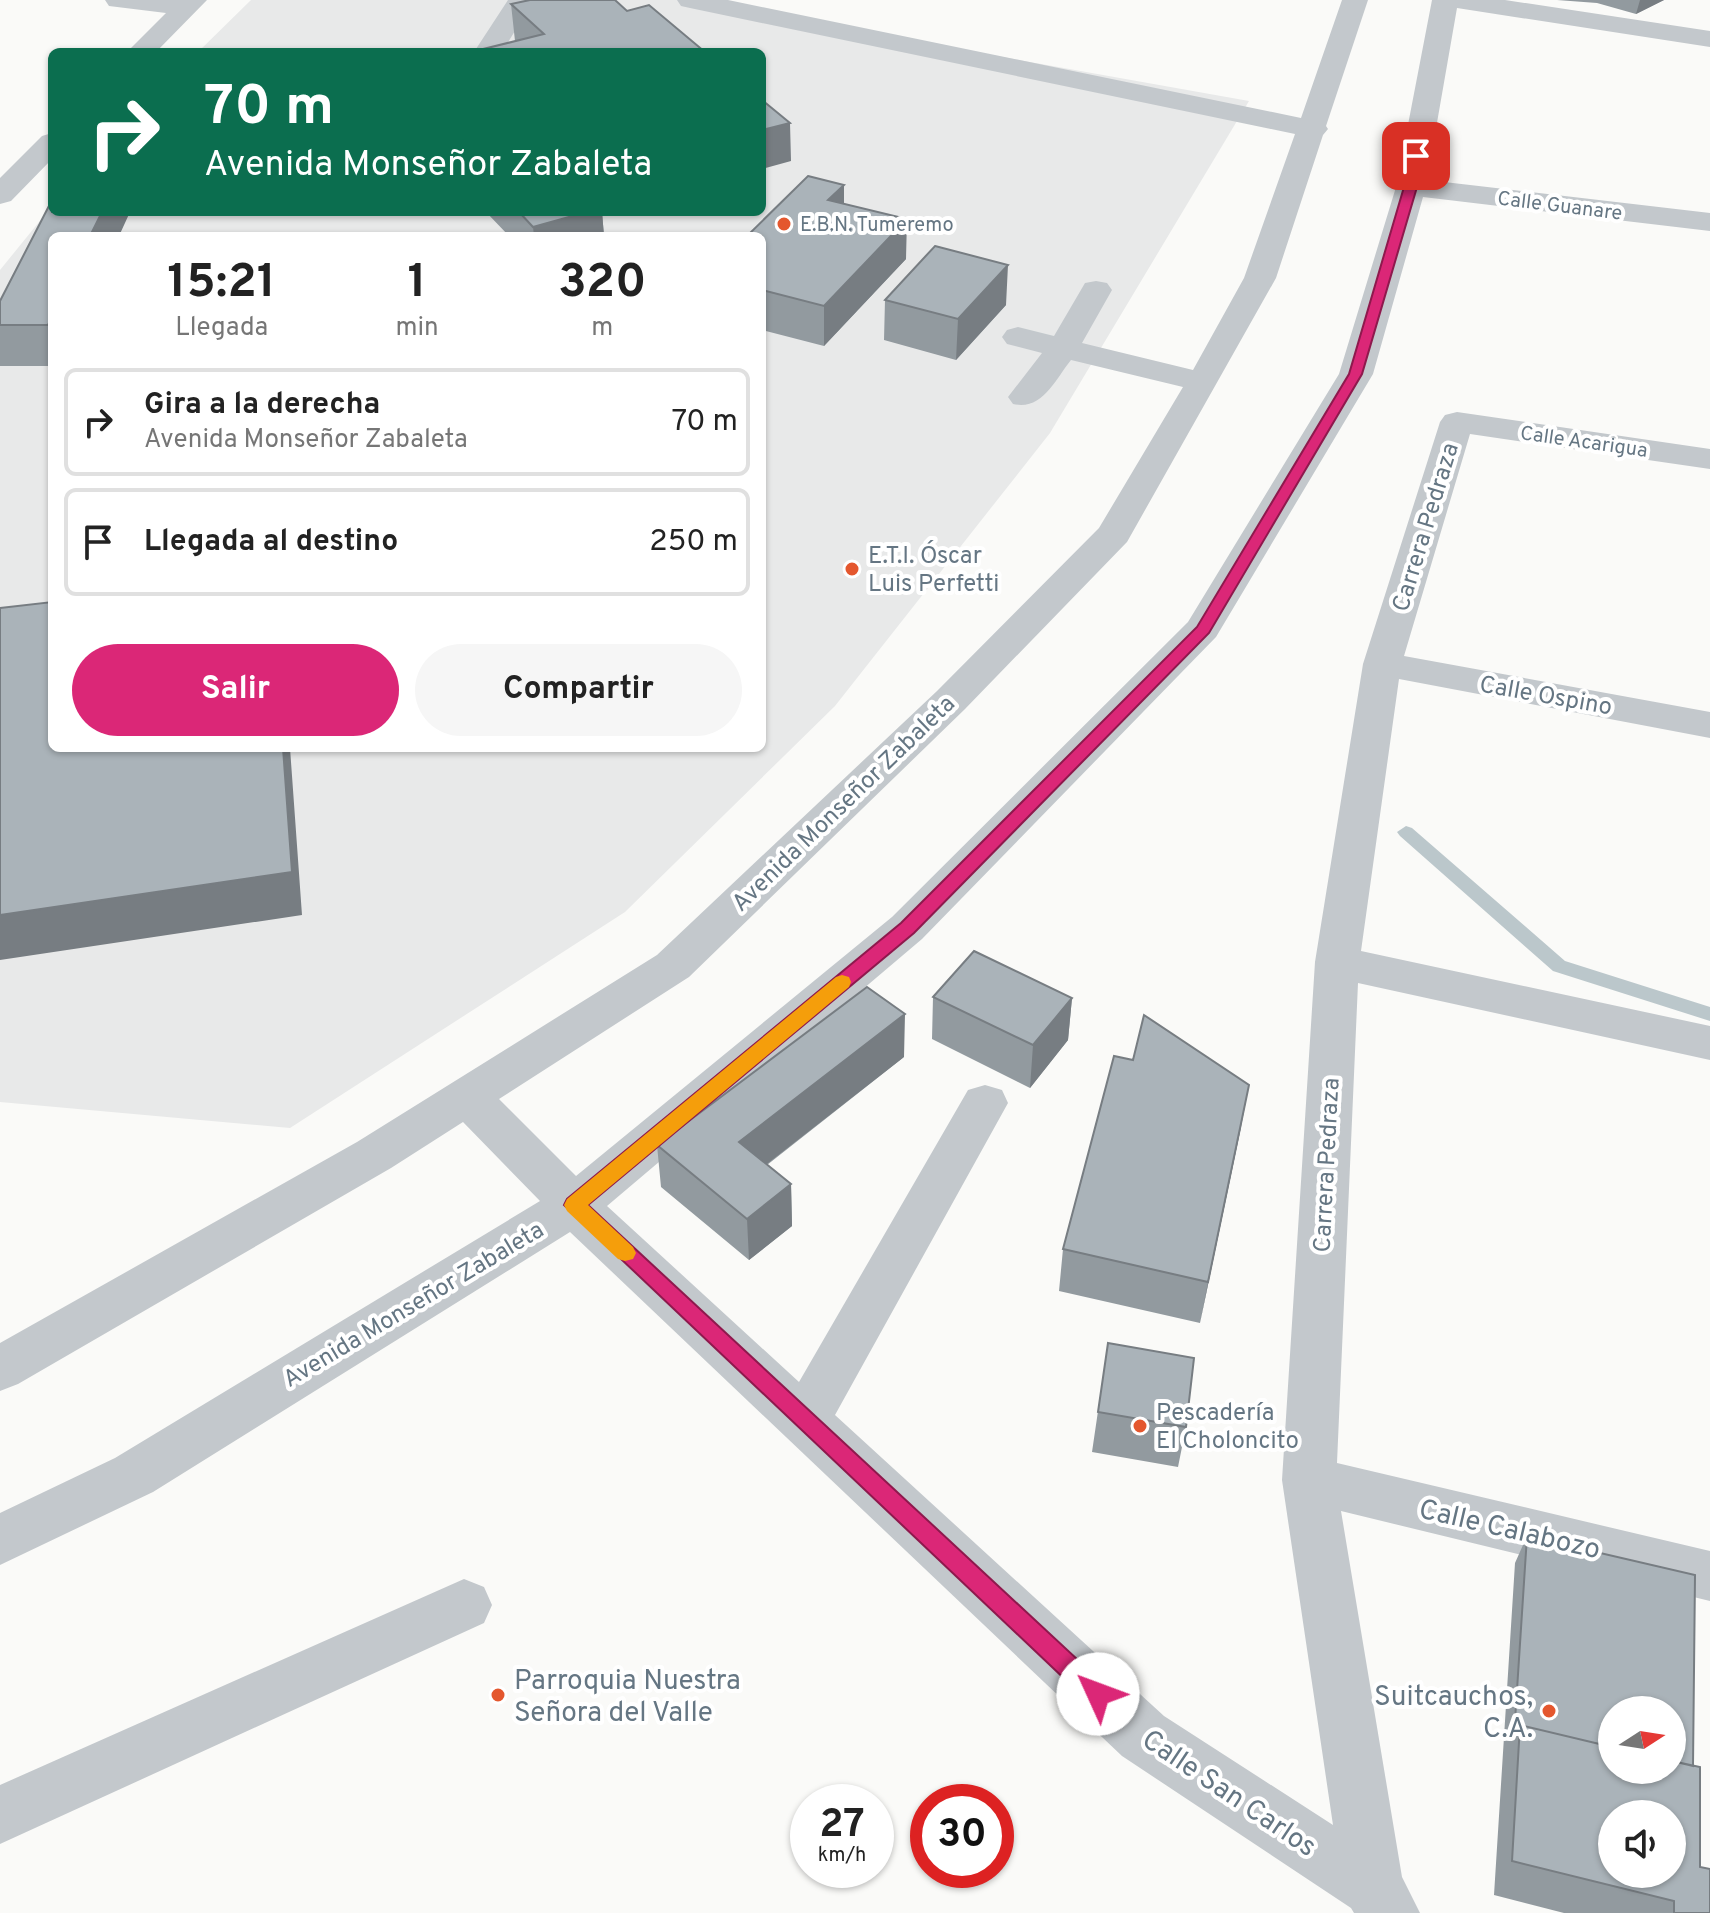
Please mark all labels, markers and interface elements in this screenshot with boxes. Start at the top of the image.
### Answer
text: 70 m [204,74,334,144]
icon: right [72,80,176,184]
pin [1382,122,1450,190]
icon: arrive [1394,134,1438,178]
text: Avenida Monseñor Zabaleta [204,143,652,189]
street label: Calle Guanare [1496,186,1624,228]
place label: E.B.N. Tumeremo [800,213,954,239]
marker: E.B.N. Tumeremo [775,215,793,233]
text: 15:21 [167,254,276,314]
text: 1 [407,254,427,314]
text: 320 [558,254,647,314]
text: Llegada [175,312,268,345]
text: min [395,312,439,345]
text: m [591,312,613,345]
text: Gira a la derecha [144,387,380,424]
icon: right [76,400,120,444]
text: 70 m [672,404,738,441]
street label: Calle Acarigua [1518,421,1649,465]
text: Avenida Monseñor Zabaleta [144,424,468,457]
street label: Carrera Pedraza [1387,440,1467,616]
icon: arrive [76,520,120,564]
text: Llegada al destino [144,524,398,561]
text: 250 m [649,524,738,561]
place label: E.T.I. Óscar Luis Perfetti [868,540,999,600]
marker: E.T.I. Óscar Luis Perfetti [843,560,861,578]
button: Salir [72,644,399,736]
button: Compartir [415,644,742,736]
street label: Calle Ospino [1477,671,1614,723]
street label: Avenida Monseñor Zabaleta [726,690,962,919]
street label: Carrera Pedraza [1308,1077,1348,1253]
street label: Avenida Monseñor Zabaleta [278,1216,550,1396]
place label: Pescadería El Choloncito [1156,1399,1299,1457]
marker: Pescadería El Choloncito [1131,1417,1149,1435]
street label: Calle Calabozo [1415,1493,1604,1569]
position arrow [1056,1652,1140,1736]
place label: Parroquia Nuestra Señora del Valle [514,1664,741,1732]
place label: Suitcauchos, C.A. [1374,1680,1533,1748]
marker: Parroquia Nuestra Señora del Valle [489,1686,507,1704]
north arrow [1598,1696,1686,1784]
map controls [1598,1696,1686,1888]
marker: Suitcauchos, C.A. [1540,1702,1558,1720]
street label: Calle San Carlos [1134,1723,1323,1866]
speed limit sign: 30 [910,1784,1014,1888]
button: sound [1598,1800,1686,1888]
text: 27 [819,1801,865,1851]
text: km/h [818,1843,866,1869]

